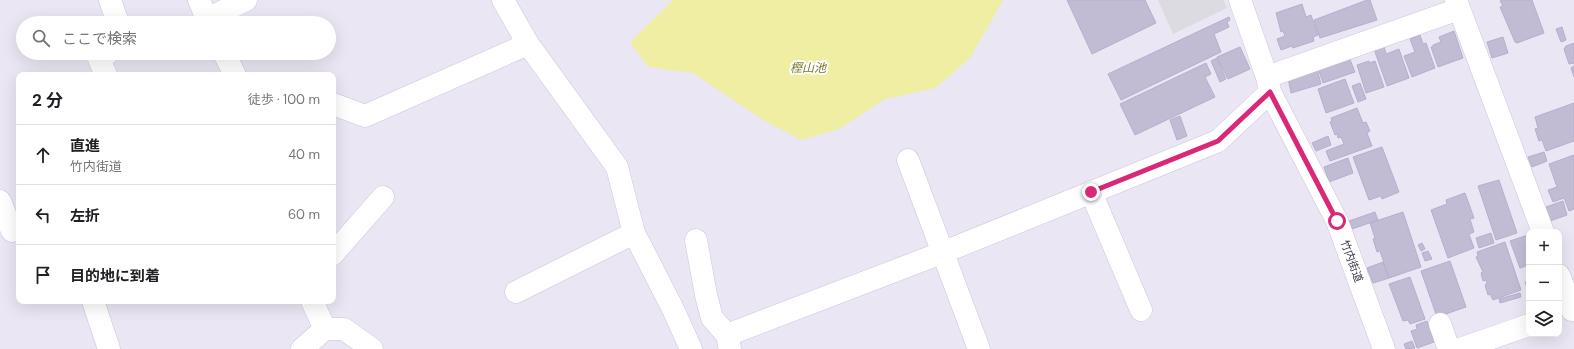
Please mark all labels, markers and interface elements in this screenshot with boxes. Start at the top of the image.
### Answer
search box [16,16,336,60]
icon: search [30,27,52,49]
text: ここで検索 [62,29,137,49]
water label: 樫山池 [790,60,827,76]
text: 2 分 [32,89,63,111]
text: 徒歩 · 100 m [248,91,320,108]
text: 直進 [70,136,100,156]
icon: ahead [32,144,54,166]
text: 40 m [288,146,320,163]
text: 竹内街道 [70,158,122,175]
route end [1082,183,1100,201]
icon: left [32,204,54,226]
text: 左折 [70,206,100,226]
text: 60 m [288,206,320,223]
route start [1328,212,1346,230]
map controls [1526,229,1562,337]
button: + [1526,229,1562,265]
street label: 竹内街道 [1338,238,1366,284]
icon: arrive [32,264,54,286]
button: − [1526,265,1562,301]
text: 目的地に到着 [70,266,160,286]
button: layers [1526,301,1562,337]

